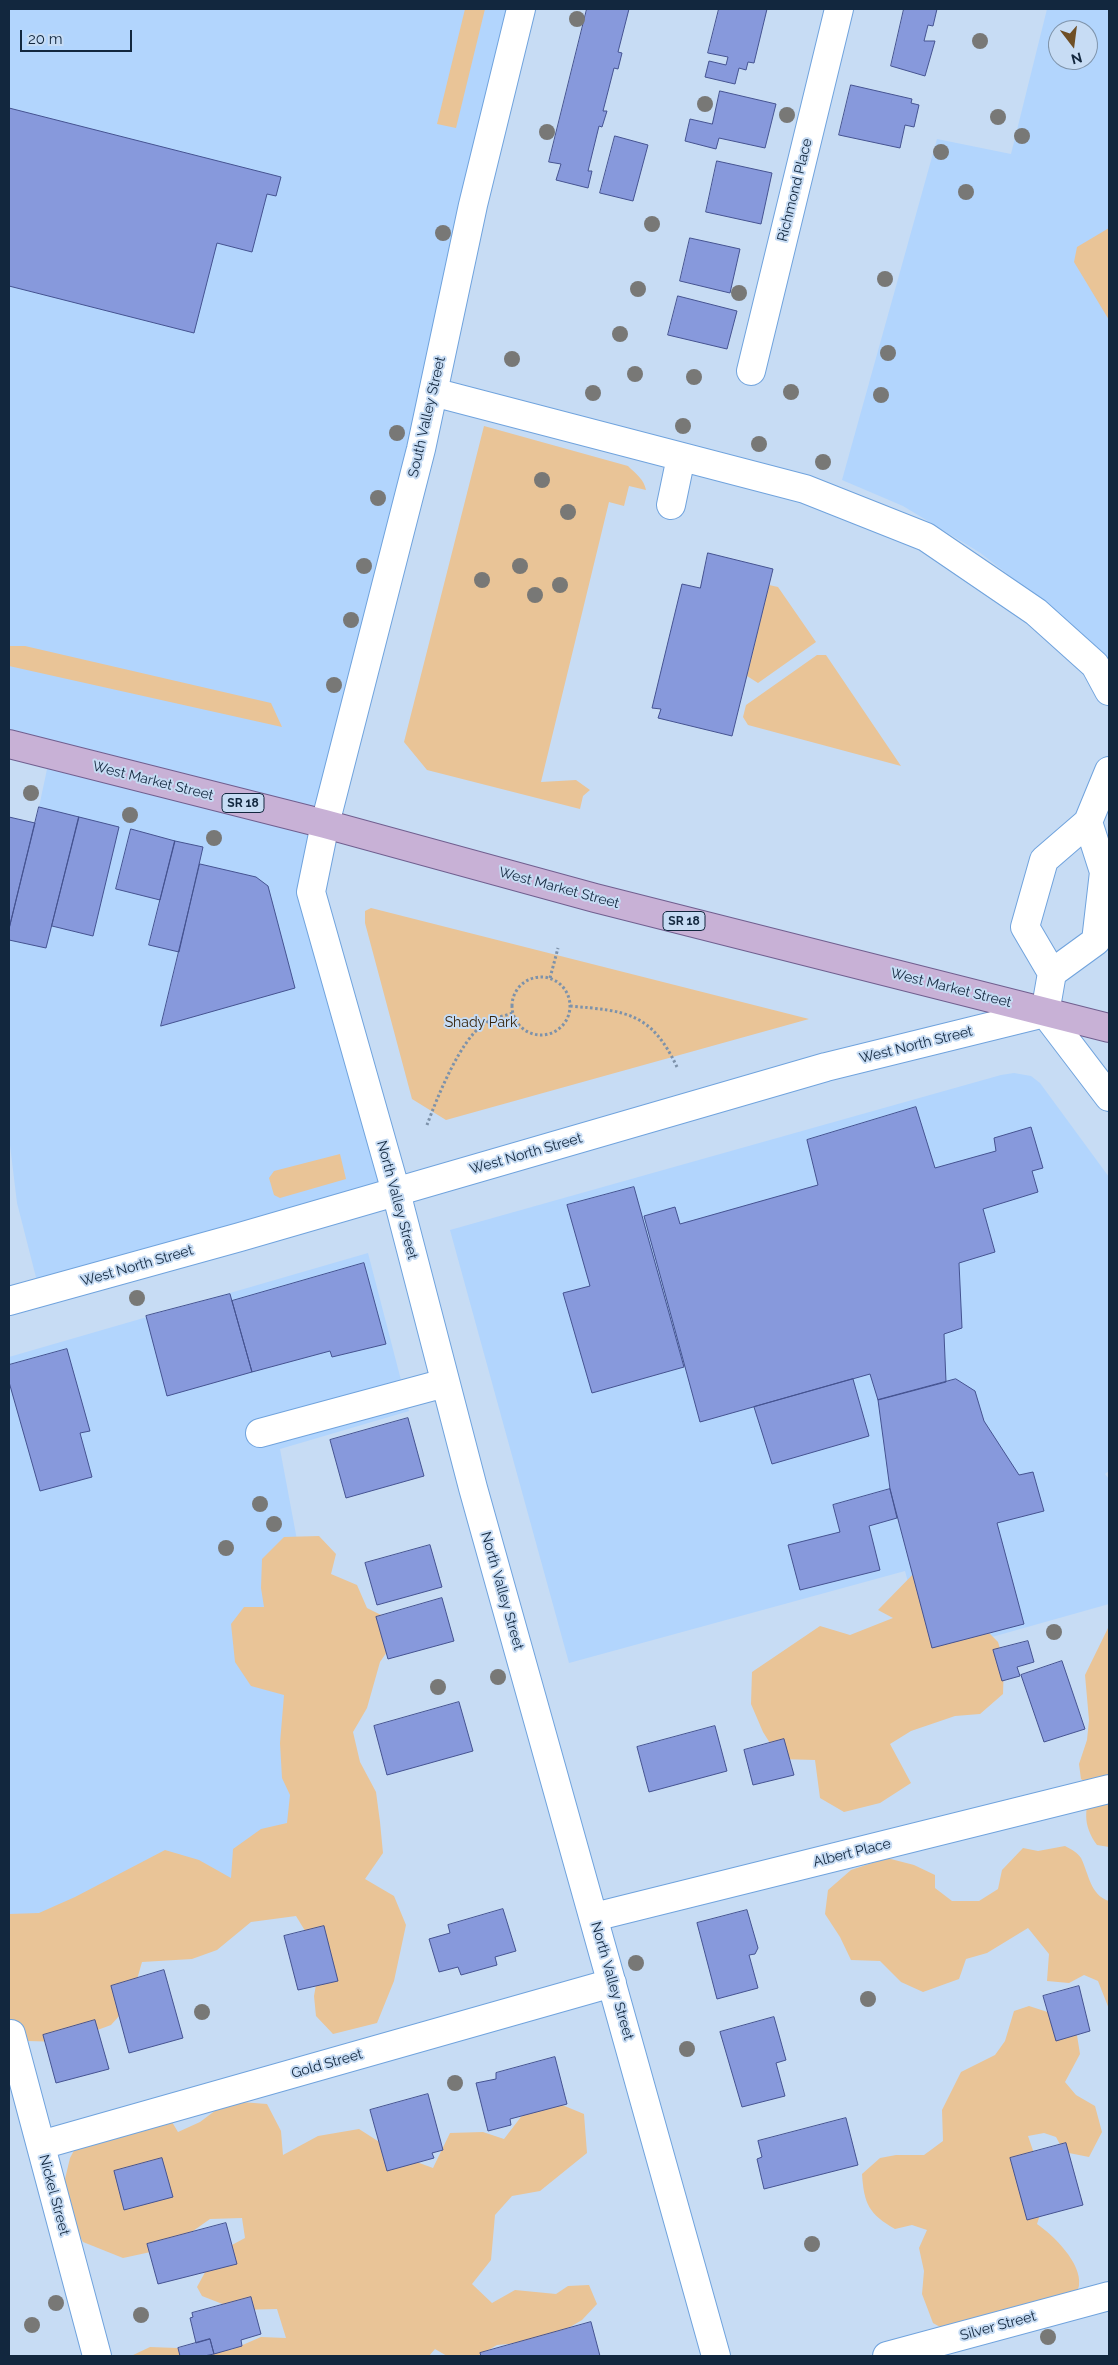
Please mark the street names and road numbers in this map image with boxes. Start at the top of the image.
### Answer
street label: Richmond Place [774,137,816,243]
street label: South Valley Street [405,355,449,479]
street label: West Market Street [91,758,215,804]
road number: SR 18 [222,794,264,812]
street label: West Market Street [497,864,621,912]
road number: SR 18 [663,911,705,930]
street label: West Market Street [889,965,1013,1011]
street label: West North Street [858,1023,974,1067]
street label: West North Street [468,1130,584,1178]
street label: North Valley Street [373,1139,421,1261]
street label: West North Street [79,1242,195,1290]
street label: North Valley Street [477,1530,527,1652]
street label: Albert Place [812,1835,892,1871]
street label: North Valley Street [587,1920,637,2042]
street label: Gold Street [289,2046,365,2082]
street label: Nickel Street [35,2153,73,2237]
street label: Silver Street [958,2308,1038,2344]

